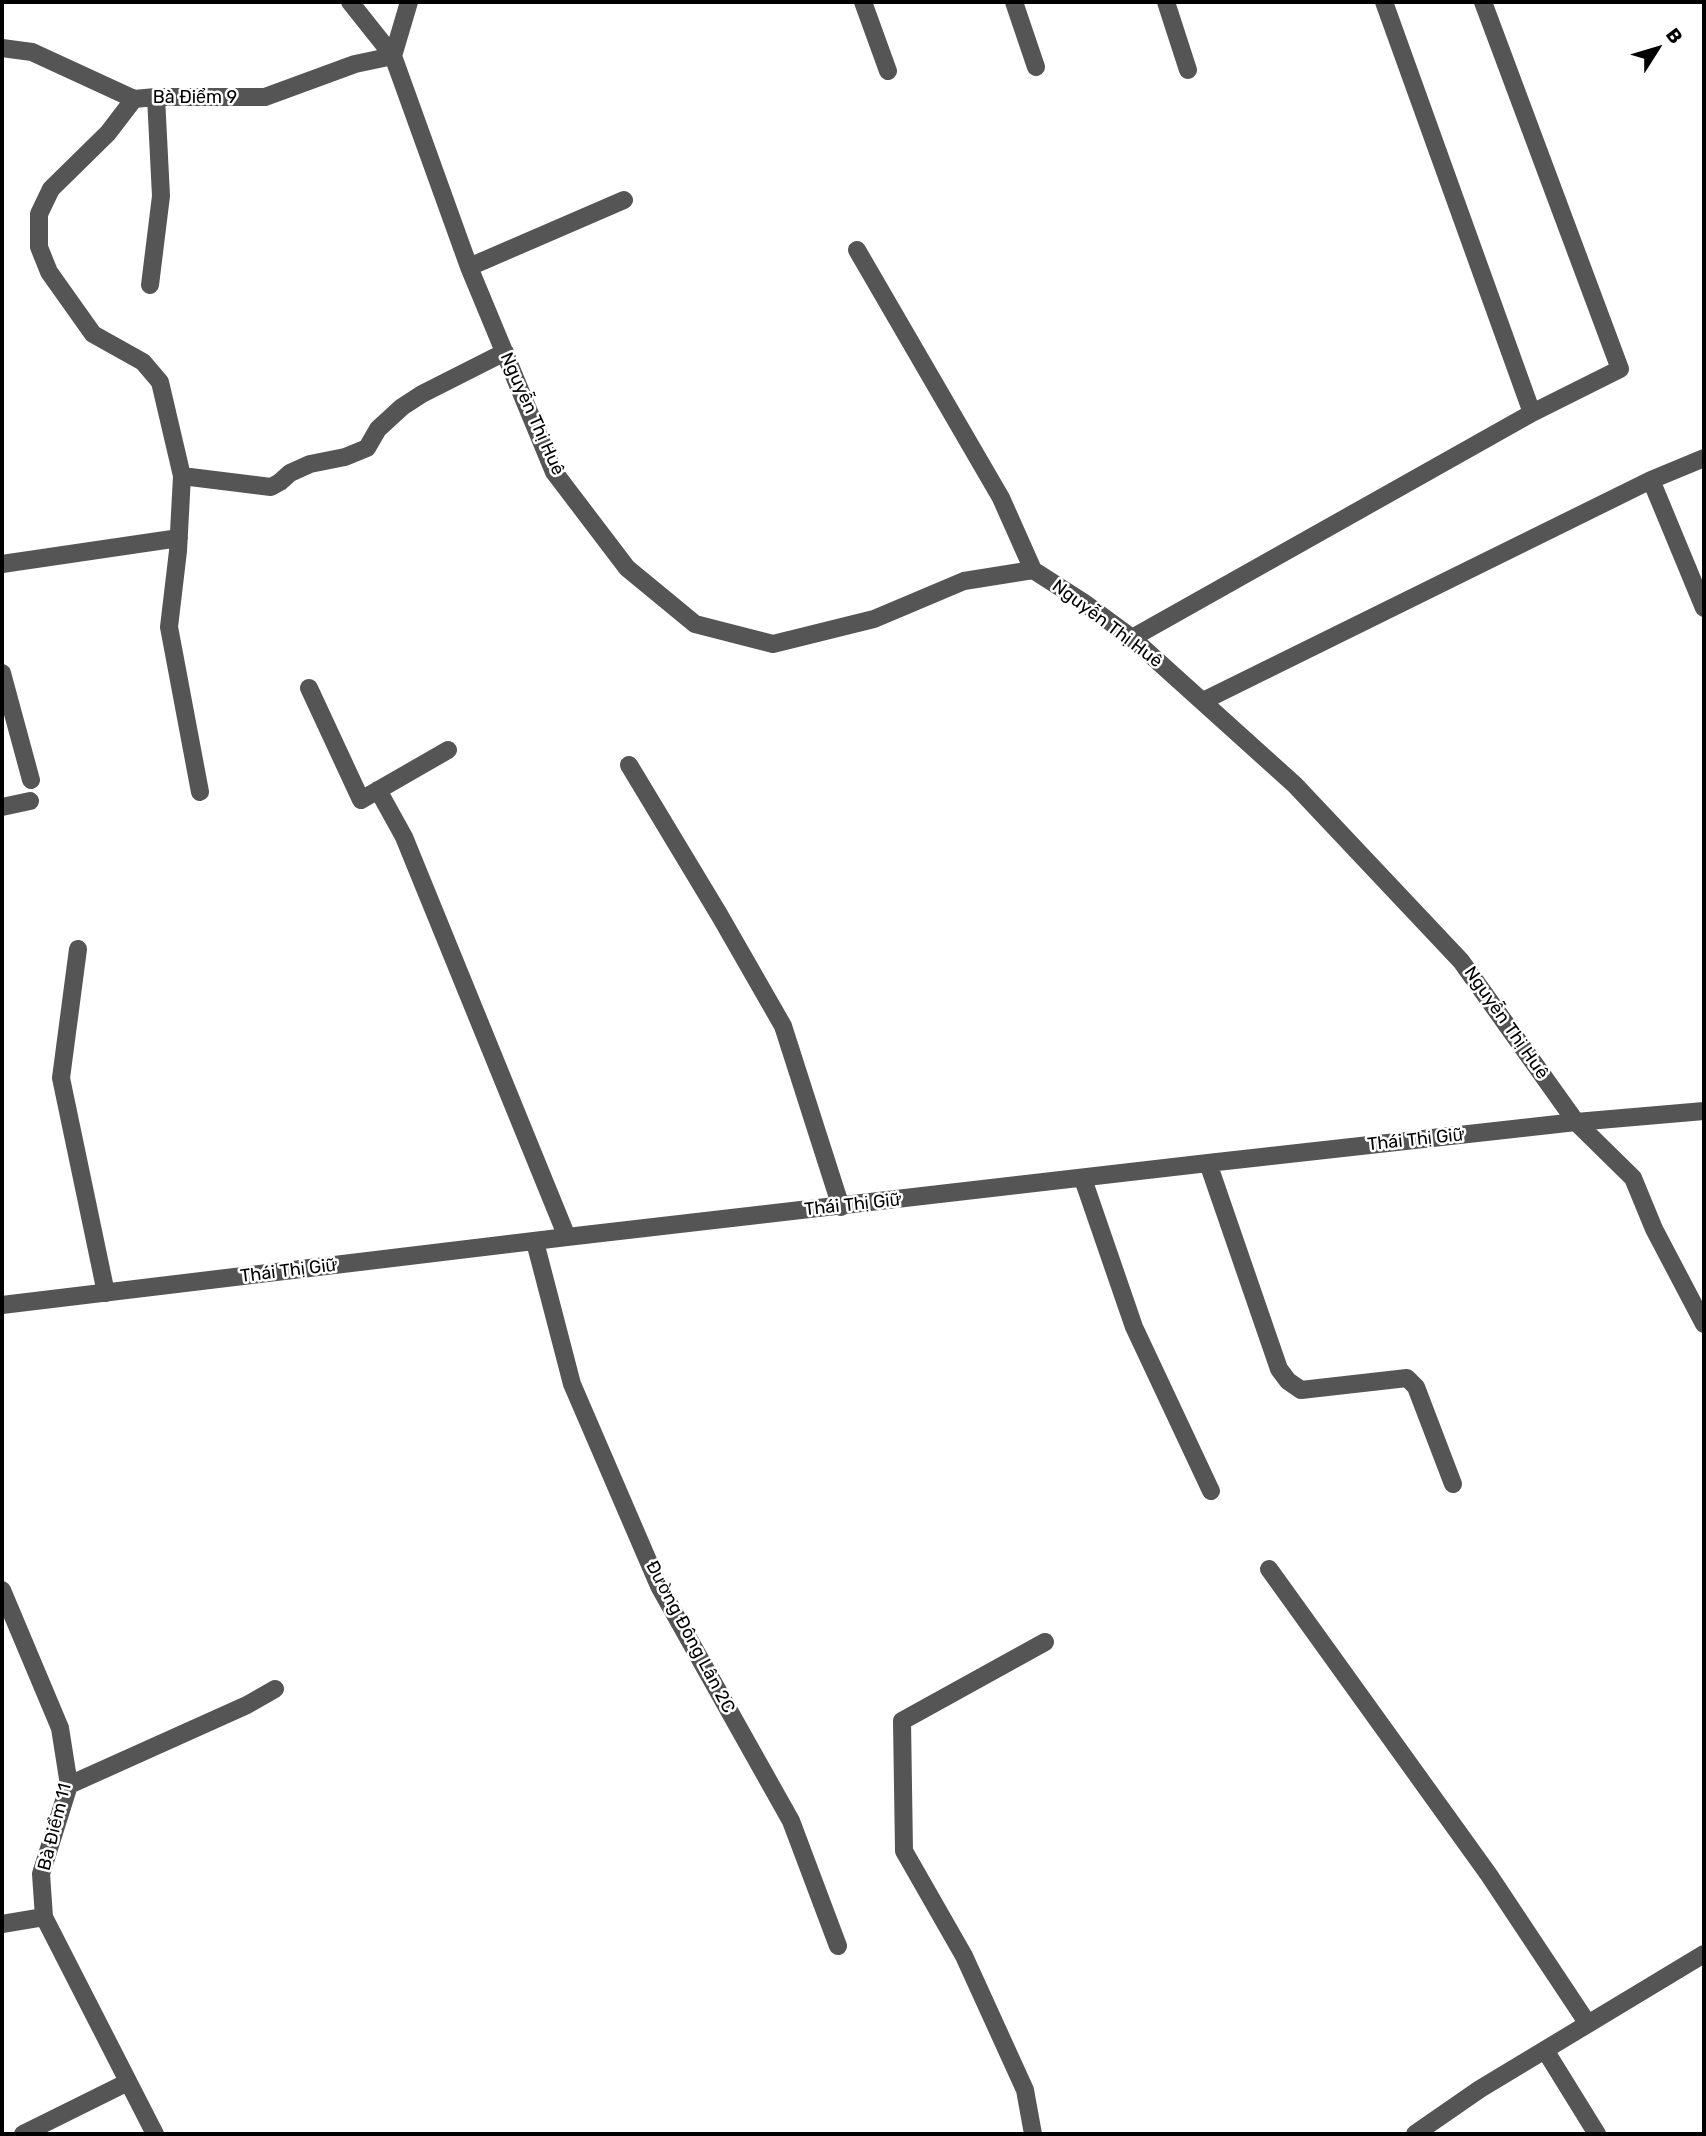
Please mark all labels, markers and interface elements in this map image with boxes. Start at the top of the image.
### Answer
north arrow [1622,14,1692,84]
text: B [1661,24,1687,48]
street label: Bà Điểm 9 [153,87,237,109]
street label: Nguyễn Thị Huê [495,349,569,479]
street label: Nguyễn Thị Huê [1048,576,1166,672]
street label: Nguyễn Thị Huê [1459,963,1553,1083]
street label: Thái Thị Giữ [1366,1124,1466,1156]
street label: Thái Thị Giữ [803,1189,903,1221]
street label: Thái Thị Giữ [239,1254,339,1288]
street label: Đường Đông Lân 2C [641,1557,739,1717]
street label: Bà Điểm 11 [34,1781,76,1873]

